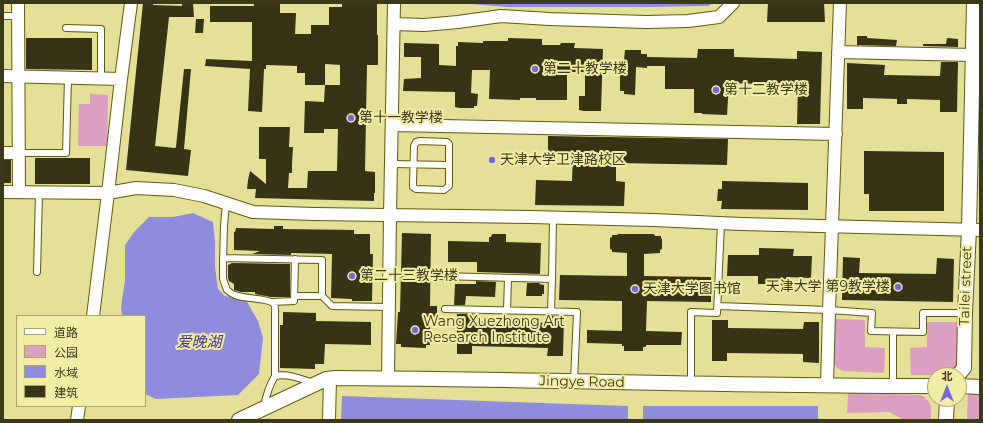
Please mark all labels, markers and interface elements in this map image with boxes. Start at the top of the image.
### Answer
place label: 第二十教学楼 [543,61,627,77]
marker: 第二十教学楼 [530,64,540,74]
place label: 第十二教学楼 [724,82,808,98]
marker: 第十二教学楼 [711,85,721,95]
place label: 第十一教学楼 [359,110,443,126]
marker: 第十一教学楼 [346,113,356,123]
place label: 天津大学卫津路校区 [500,152,626,168]
marker: 天津大学卫津路校区 [487,155,497,165]
street label: Tailei street [956,246,976,326]
place label: 第二十三教学楼 [360,268,458,284]
marker: 第二十三教学楼 [347,271,357,281]
place label: 天津大学 第9教学楼 [766,279,890,295]
place label: 天津大学图书馆 [643,281,741,297]
marker: 天津大学 第9教学楼 [893,282,903,292]
marker: 天津大学图书馆 [630,284,640,294]
place label: Wang Xuezhong Art Research Institute [423,314,565,346]
legend [16,315,146,407]
text: 道路 [54,325,78,340]
marker: Wang Xuezhong Art Research Institute [410,325,420,335]
water label: 爱晚湖 [177,334,221,352]
text: 公园 [54,345,78,360]
text: 水域 [54,365,78,380]
north arrow [927,367,967,407]
text: 北 [942,369,953,383]
street label: Jingye Road [539,373,625,391]
text: 建筑 [54,385,78,400]

